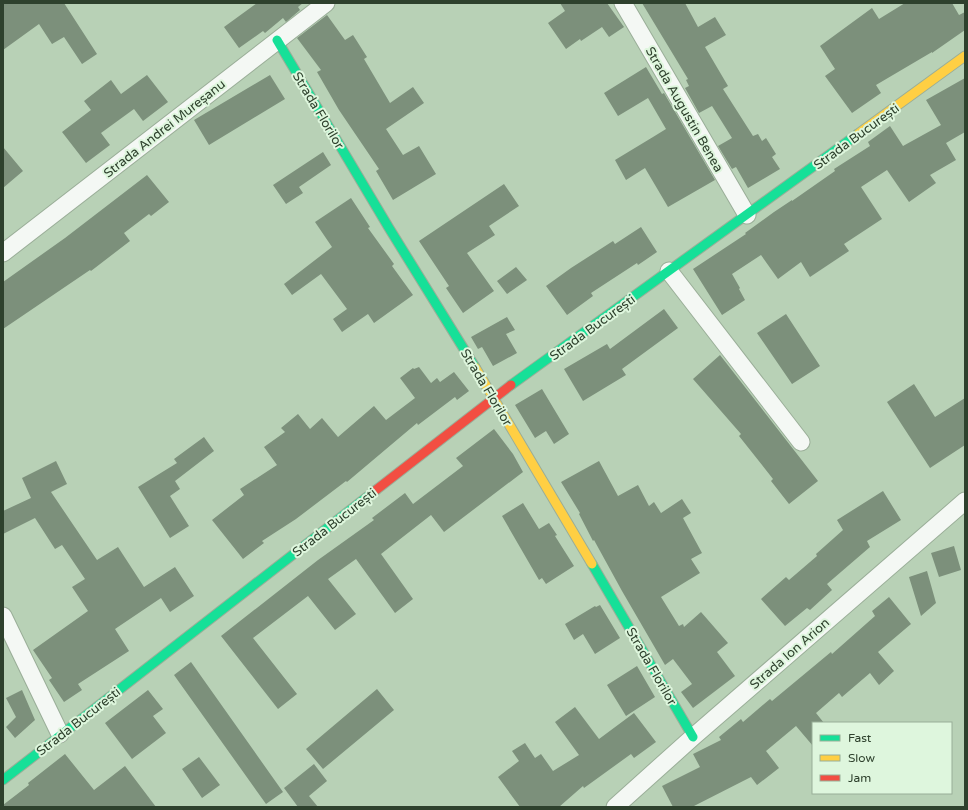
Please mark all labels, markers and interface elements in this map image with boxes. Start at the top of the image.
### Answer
street label: Strada Augustin Benea [642,44,727,175]
street label: Strada Florilor [289,69,347,152]
street label: Strada Andrei Mureșanu [101,76,229,181]
street label: Strada București [811,100,903,173]
street label: Strada București [547,291,639,364]
street label: Strada Florilor [457,346,515,429]
street label: Strada București [289,485,380,561]
street label: Strada Ion Arion [747,615,833,693]
street label: Strada Florilor [622,625,680,708]
street label: Strada București [33,684,124,760]
legend [812,722,952,794]
text: Fast [848,731,872,745]
text: Slow [848,751,875,765]
text: Jam [848,771,871,785]

